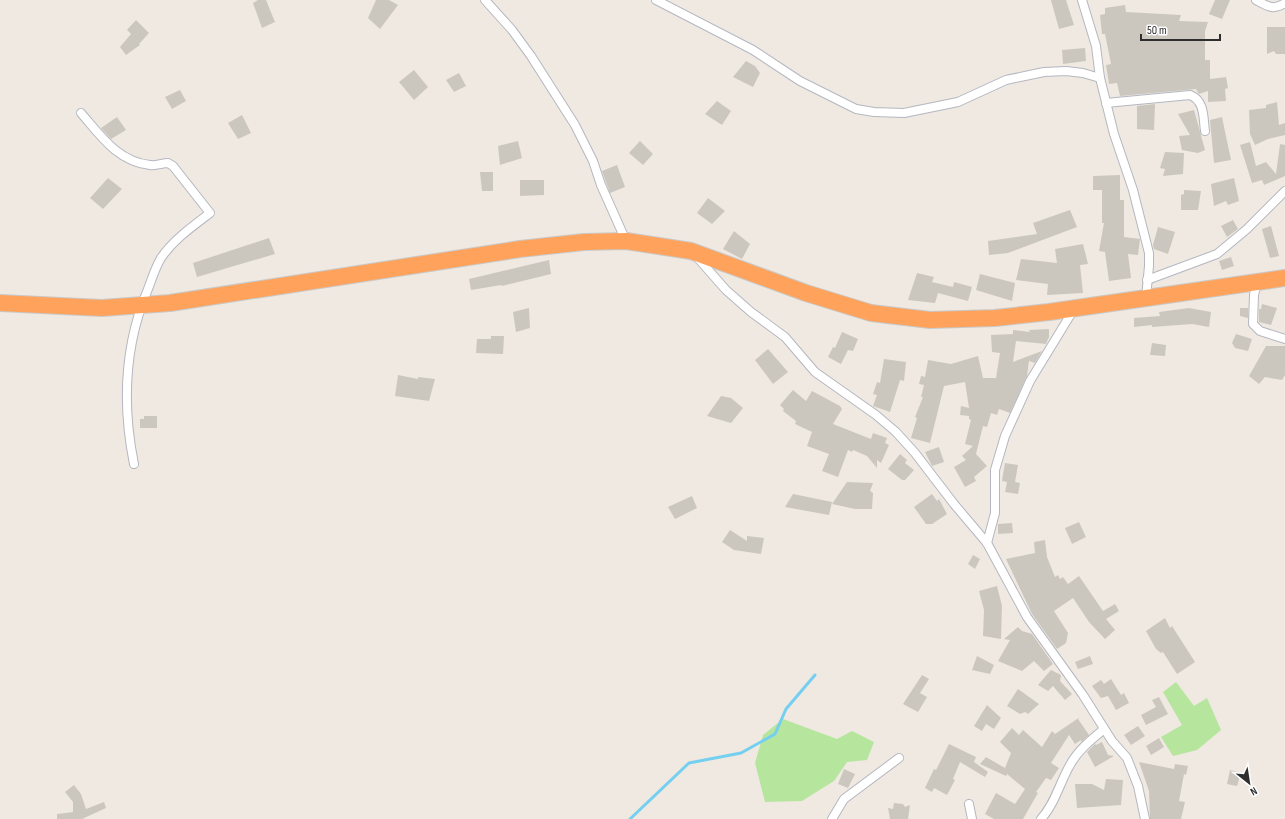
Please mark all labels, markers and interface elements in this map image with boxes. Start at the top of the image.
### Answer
scale bar [1141,16,1220,42]
text: 50 m [1147,23,1167,38]
north arrow [1229,763,1269,803]
text: N [1248,784,1260,798]

